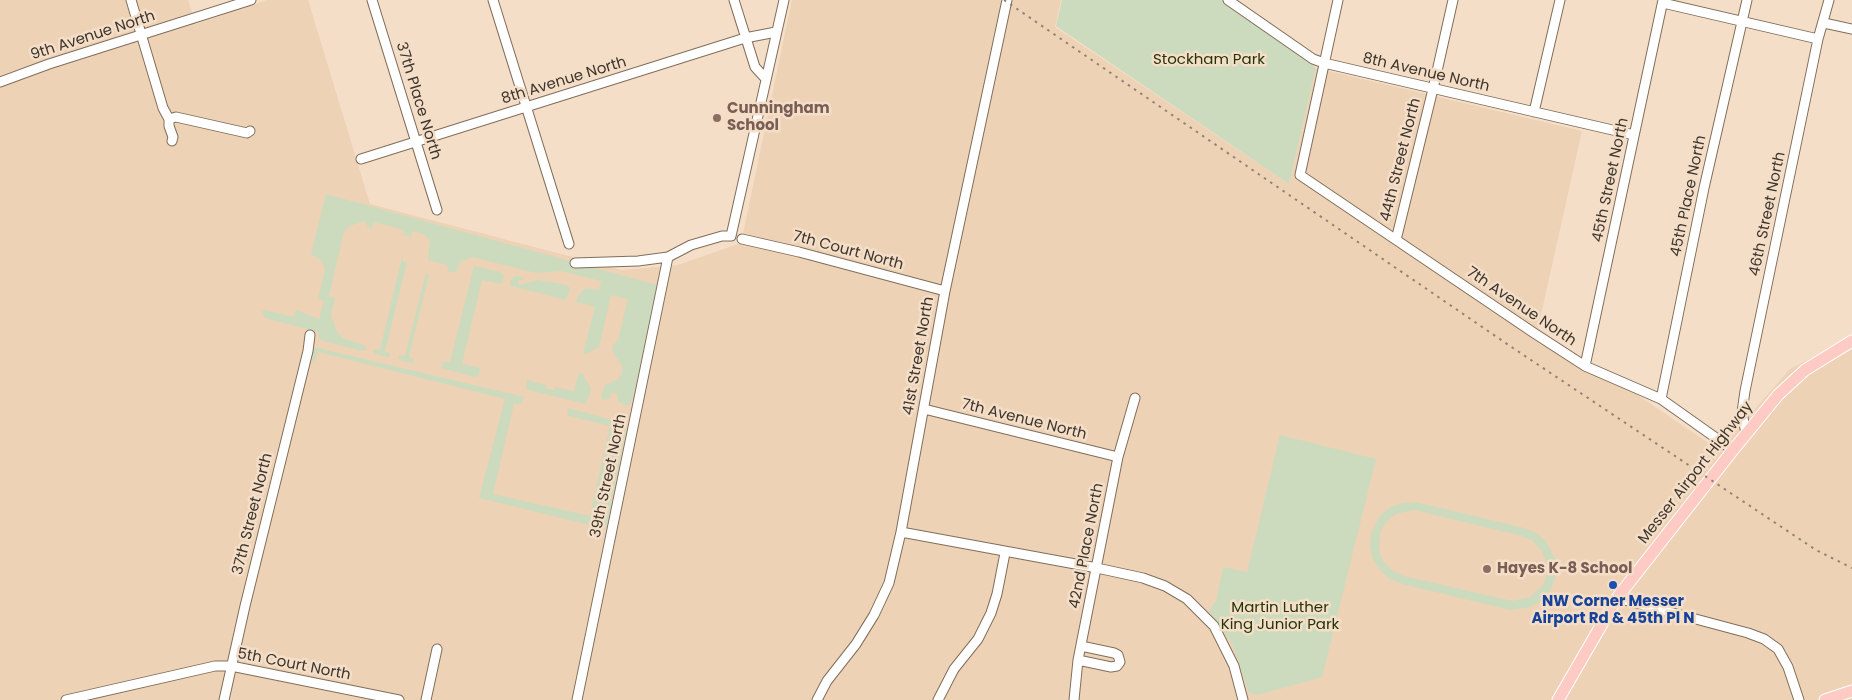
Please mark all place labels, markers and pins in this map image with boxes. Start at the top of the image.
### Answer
place label: Cunningham School [727,100,830,135]
marker: Cunningham School [711,112,723,124]
place label: Hayes K-8 School [1497,560,1632,578]
marker: Hayes K-8 School [1481,563,1493,575]
marker: NW Corner Messer Airport Rd & 45th Pl N [1607,579,1619,591]
place label: NW Corner Messer Airport Rd & 45th Pl N [1531,593,1695,628]

